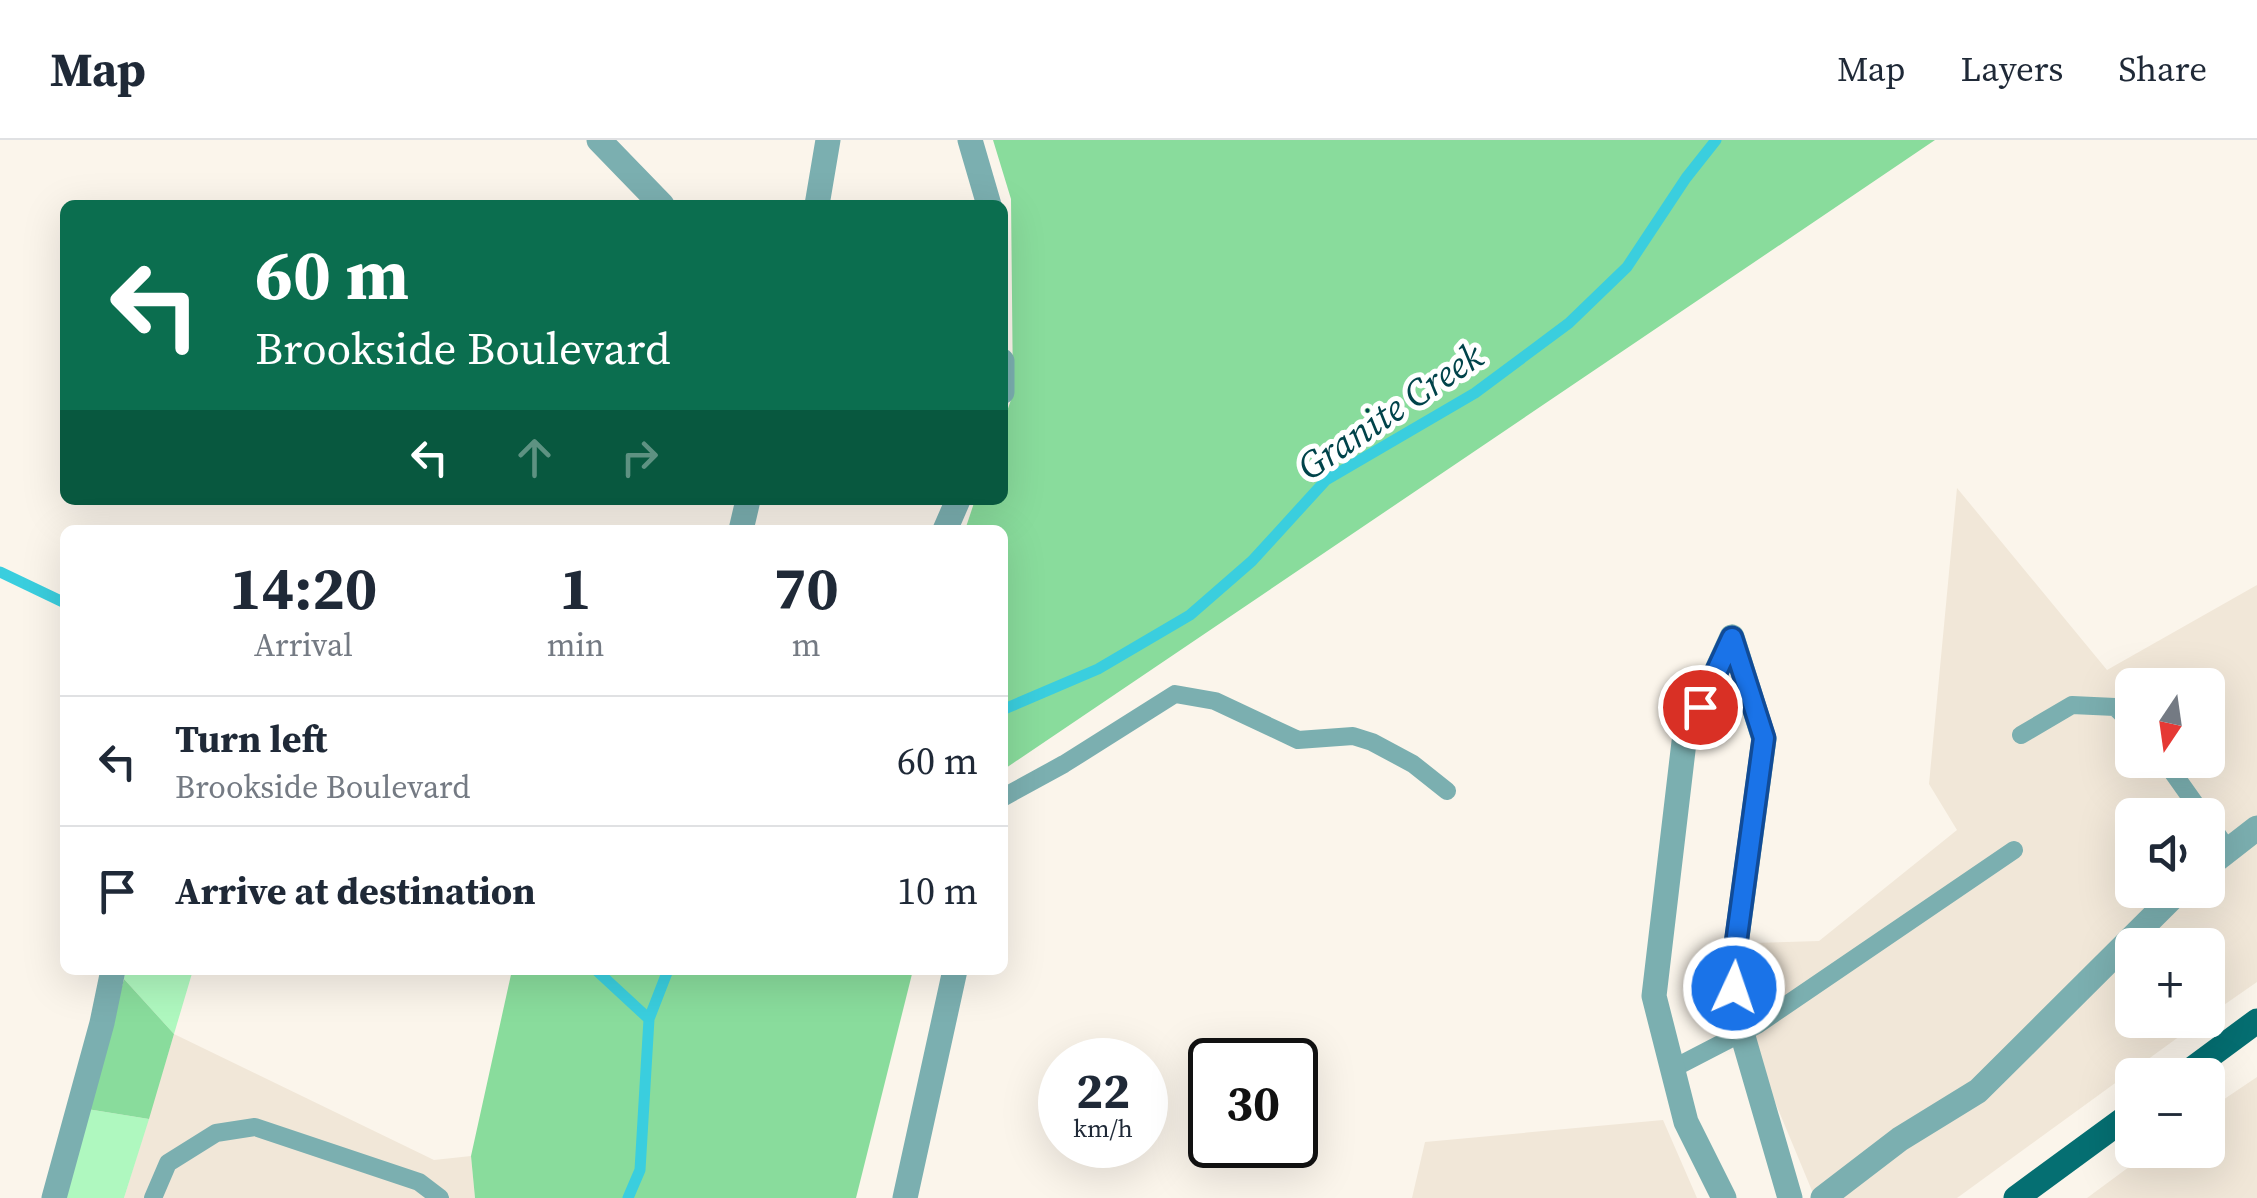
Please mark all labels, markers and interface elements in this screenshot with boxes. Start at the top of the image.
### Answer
text: Map [50,36,146,102]
text: Map [1837,45,1905,93]
text: Layers [1960,45,2063,93]
text: Share [2118,45,2207,93]
text: 60 m [255,226,409,322]
icon: left [90,240,220,370]
text: Brookside Boulevard [255,317,670,379]
water label: Granite Creek [1287,330,1493,492]
icon: left [402,430,457,485]
icon: ahead [507,430,562,485]
icon: right [612,430,667,485]
text: 14:20 [229,547,377,629]
text: 1 [559,547,592,629]
text: 70 [774,547,839,629]
text: Arrival [254,623,353,667]
text: min [547,623,604,667]
text: m [792,623,821,667]
pin [1658,665,1743,750]
north arrow [2115,668,2225,778]
map controls [2115,668,2225,1168]
icon: arrive [1673,680,1728,735]
text: Turn left [175,713,327,765]
icon: left [90,734,145,789]
text: 60 m [897,735,978,787]
text: Brookside Boulevard [175,765,470,809]
button: sound [2115,798,2225,908]
icon: arrive [90,864,145,919]
text: Arrive at destination [175,865,536,917]
text: 10 m [897,865,978,917]
button: + [2115,928,2225,1038]
position arrow [1682,936,1786,1040]
speed limit sign: 30 [1188,1038,1318,1168]
text: 22 [1076,1056,1130,1125]
button: − [2115,1058,2225,1168]
text: km/h [1073,1111,1133,1145]

